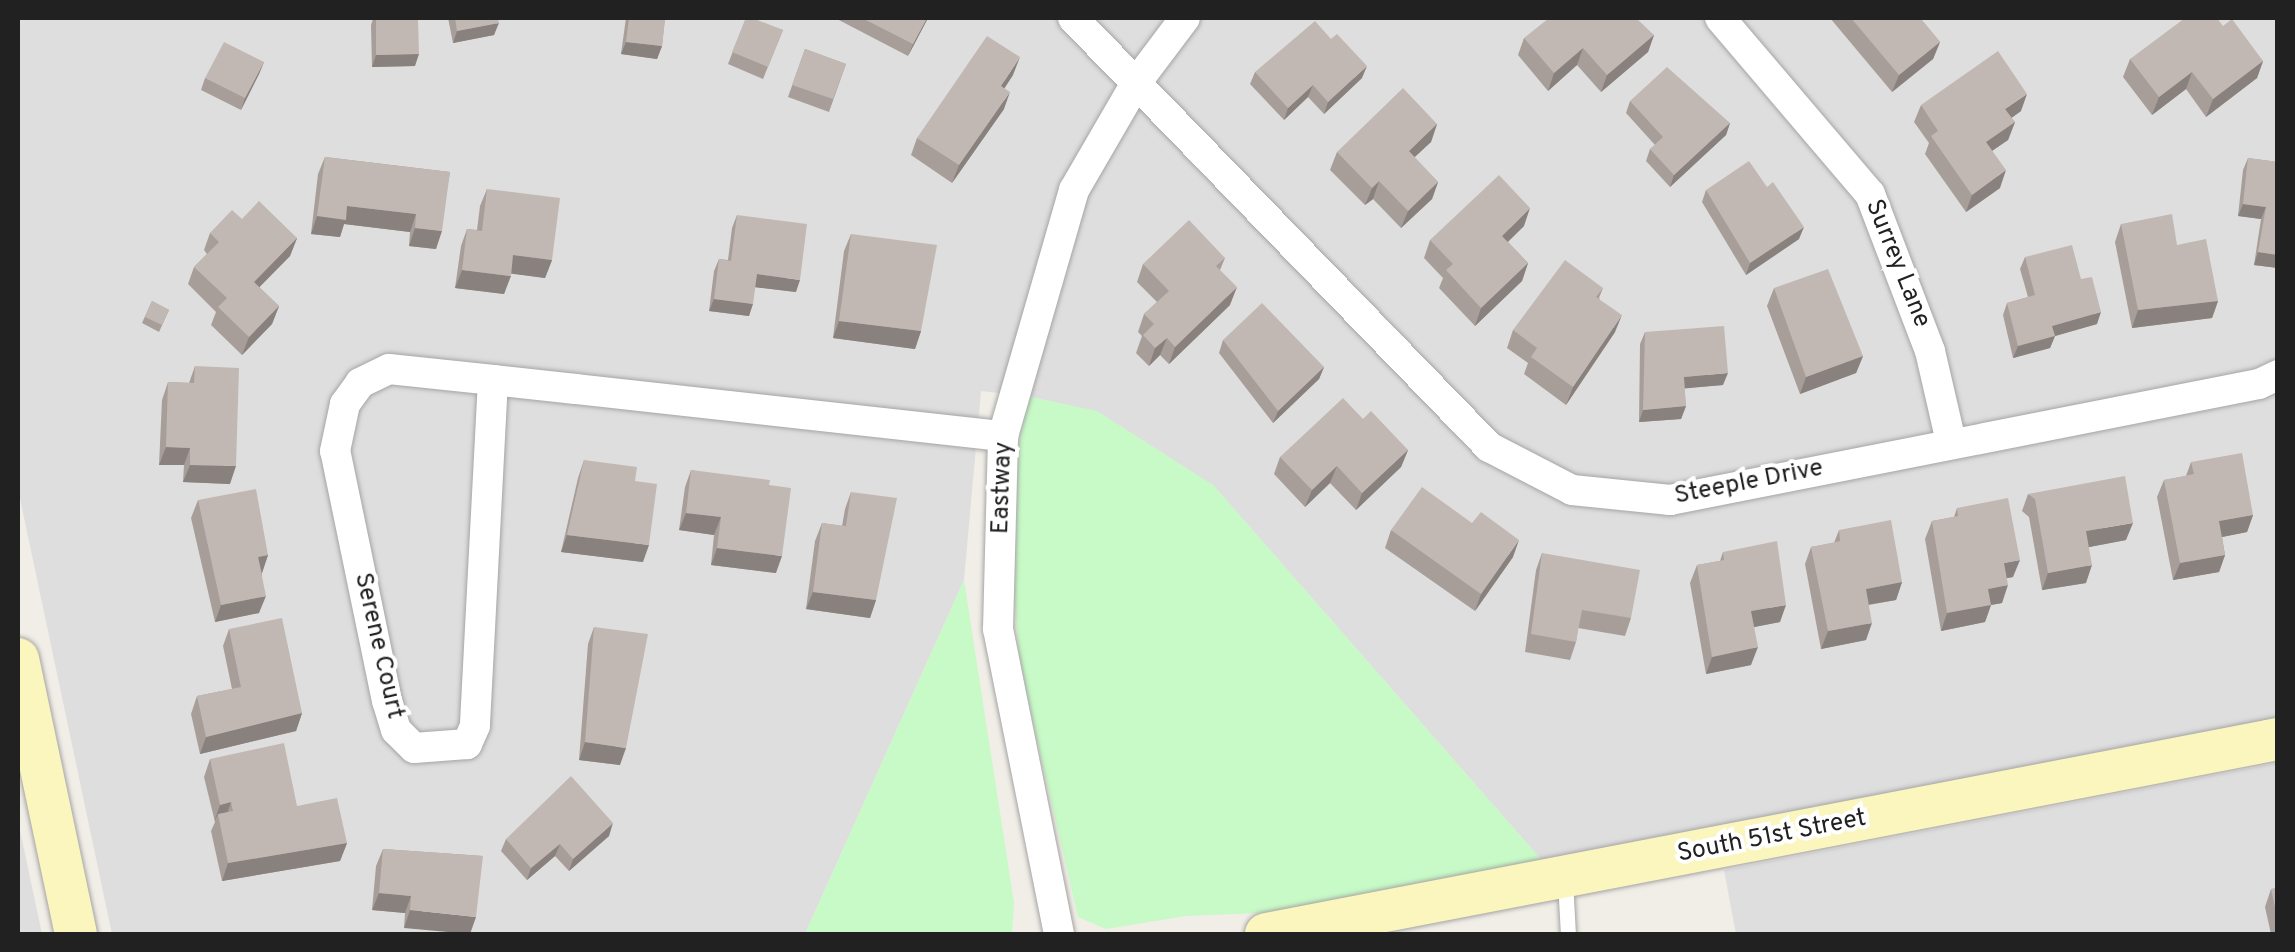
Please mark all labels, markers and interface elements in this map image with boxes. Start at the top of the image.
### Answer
street label: Surrey Lane [1858,196,1936,332]
street label: Eastway [986,441,1020,535]
street label: Steeple Drive [1672,454,1826,512]
street label: Serene Court [347,570,409,722]
street label: South 51st Street [1675,804,1869,870]

